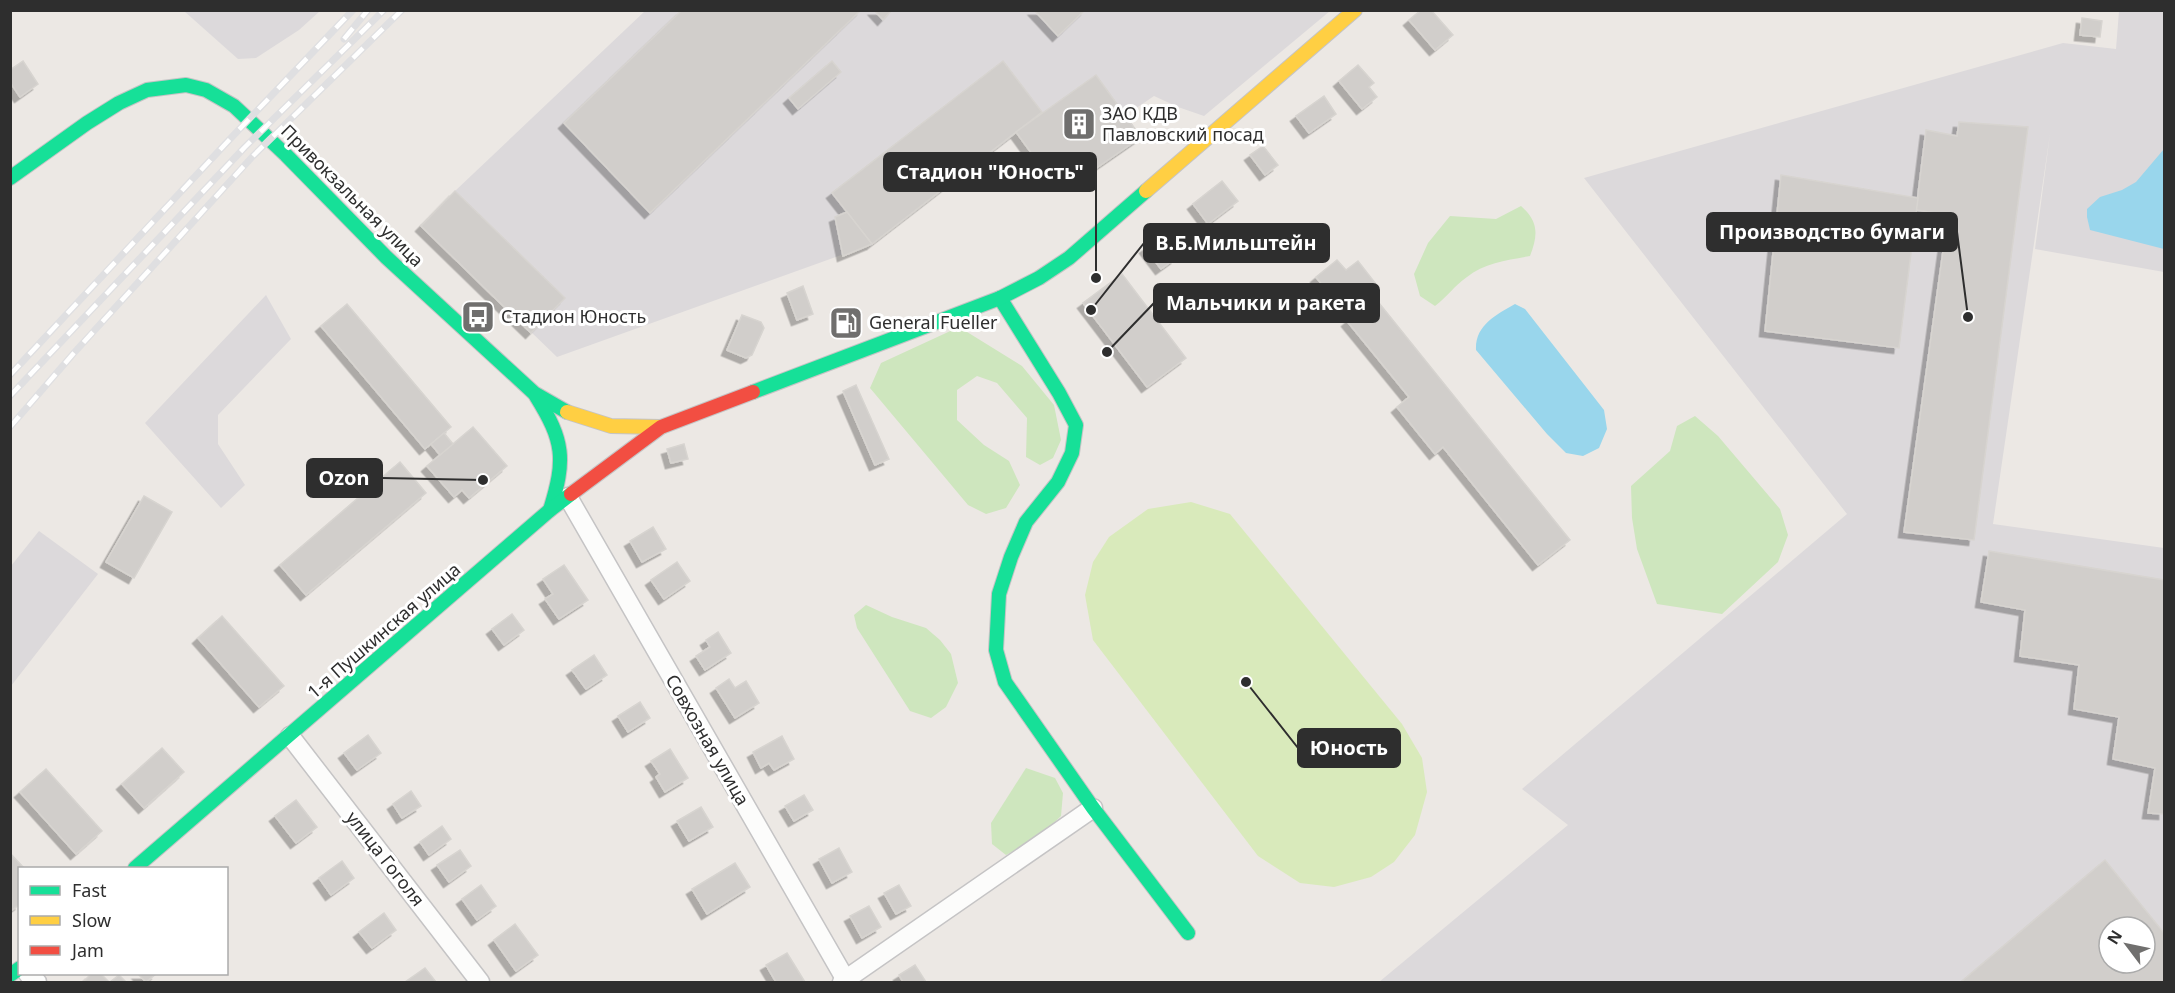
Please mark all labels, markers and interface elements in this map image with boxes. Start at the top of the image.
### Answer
place label: ЗАО КДВ Павловский посад [1102,101,1264,146]
building icon: ЗАО КДВ Павловский посад [1061,106,1097,142]
street label: Привокзальная улица [276,119,429,272]
callout: Стадион "Юность" [884,153,1096,191]
text: Стадион "Юность" [896,158,1084,185]
callout: Производство бумаги [1707,213,1957,251]
text: Производство бумаги [1719,218,1945,245]
callout: В.Б.Мильштейн [1144,224,1329,262]
text: В.Б.Мильштейн [1155,229,1317,256]
callout: Мальчики и ракета [1154,284,1379,322]
text: Мальчики и ракета [1166,289,1366,316]
bus stop icon: Стадион Юность [460,299,496,335]
place label: Стадион Юность [501,304,646,328]
fuel station icon: General Fueller [828,305,864,341]
place label: General Fueller [869,310,998,334]
callout: Ozon [307,459,382,497]
text: Ozon [318,464,370,491]
street label: 1-я Пушкинская улица [302,557,465,703]
street label: Совхозная улица [661,670,755,809]
callout: Юность [1298,729,1400,767]
text: Юность [1310,734,1388,761]
street label: улица Гоголя [341,806,430,911]
legend [18,867,228,975]
text: Fast [72,878,107,902]
text: Slow [72,908,111,932]
north arrow [2097,915,2157,975]
text: N [2102,926,2127,948]
text: Jam [70,938,104,962]

